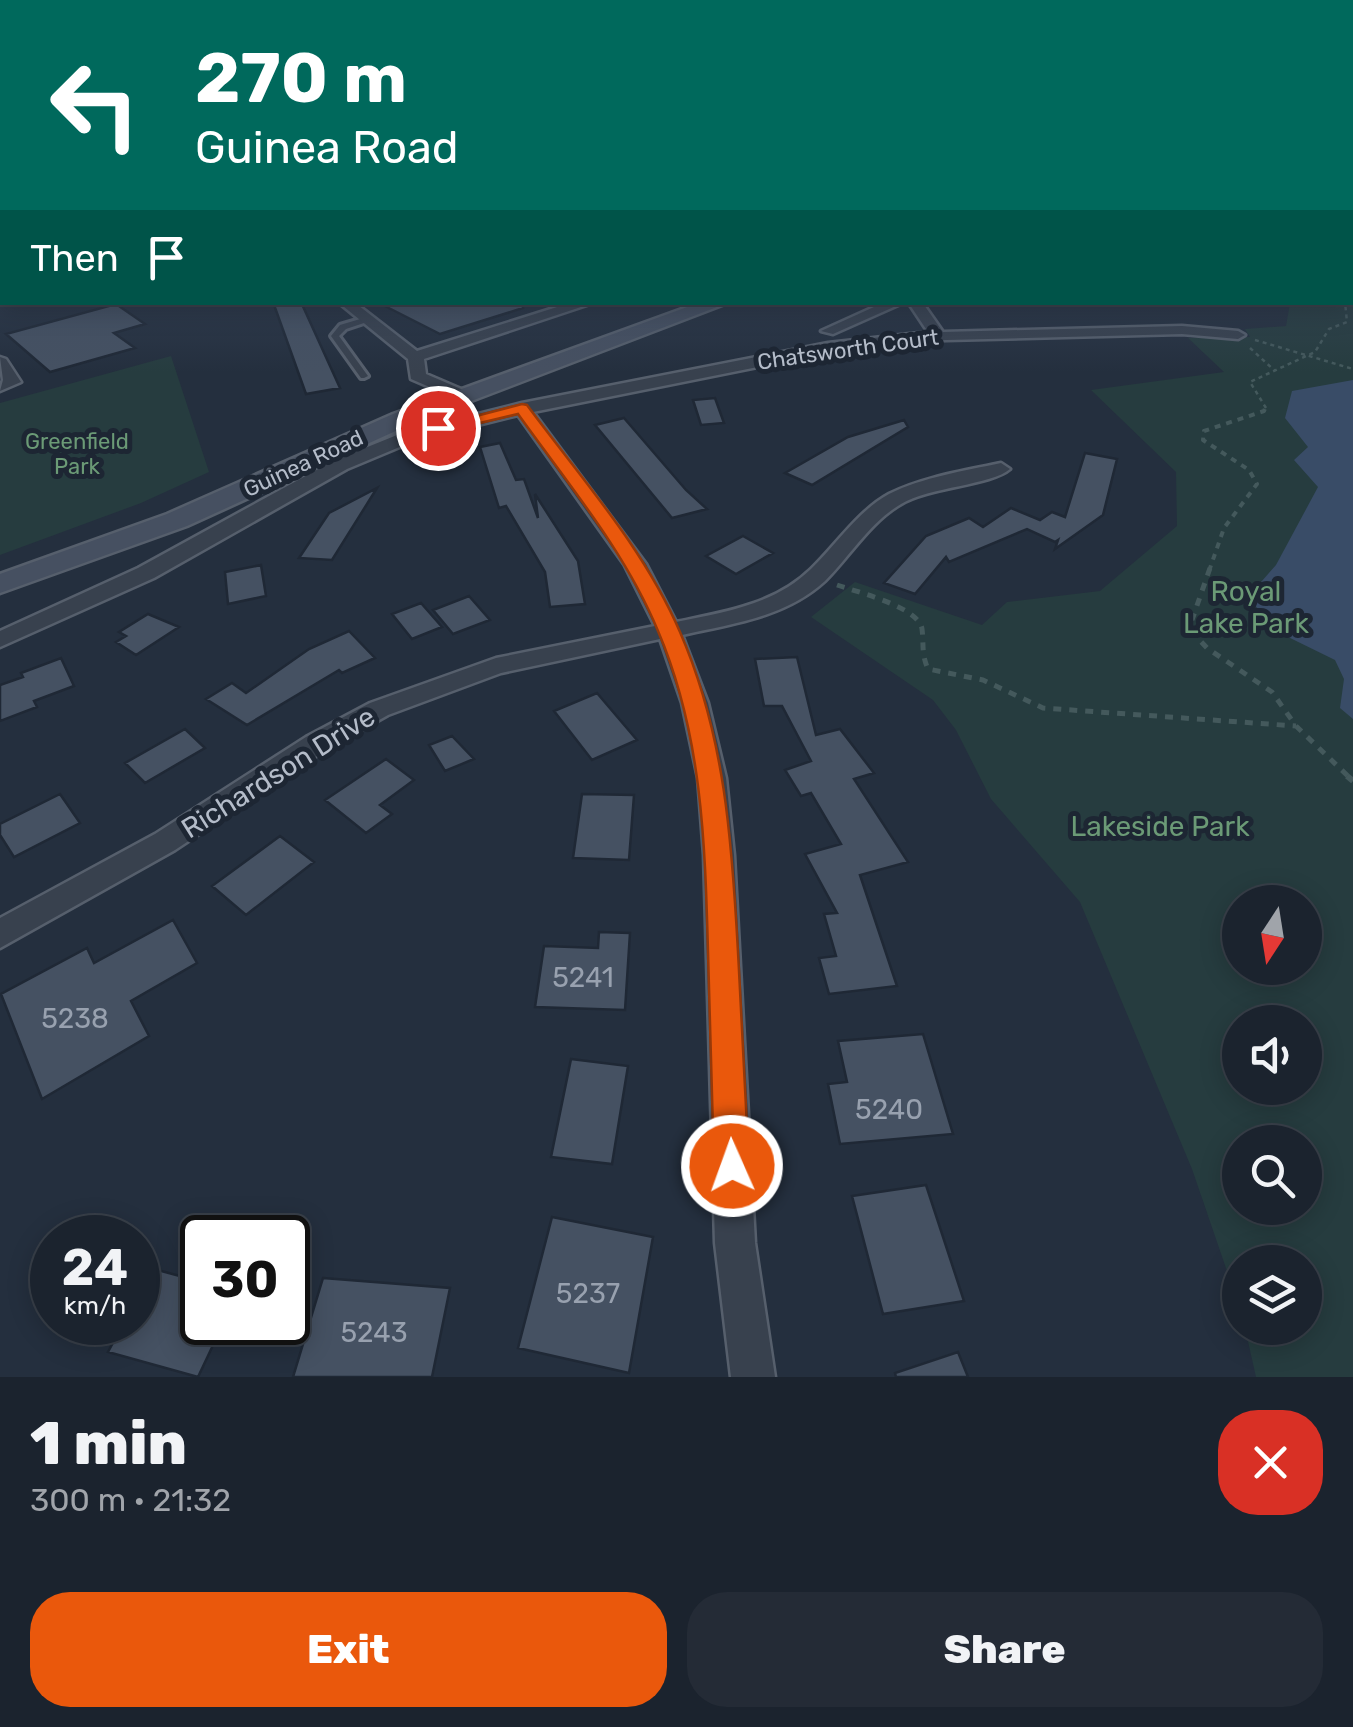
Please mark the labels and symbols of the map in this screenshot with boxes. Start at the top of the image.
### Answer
street label: Chatsworth Court [756,323,941,376]
pin [396,386,481,471]
street label: Guinea Road [239,424,367,503]
park label: Greenfield Park [25,428,129,480]
park label: Royal Lake Park [1183,575,1309,640]
street label: Richardson Drive [176,700,381,845]
park label: Lakeside Park [1070,810,1250,843]
north arrow [1222,885,1322,985]
house number: 5241 [552,961,614,994]
house number: 5238 [41,1002,109,1035]
house number: 5240 [855,1093,923,1126]
position arrow [680,1114,784,1218]
speed limit sign: 30 [180,1215,310,1345]
house number: 5237 [556,1277,620,1310]
house number: 5243 [340,1316,408,1349]

